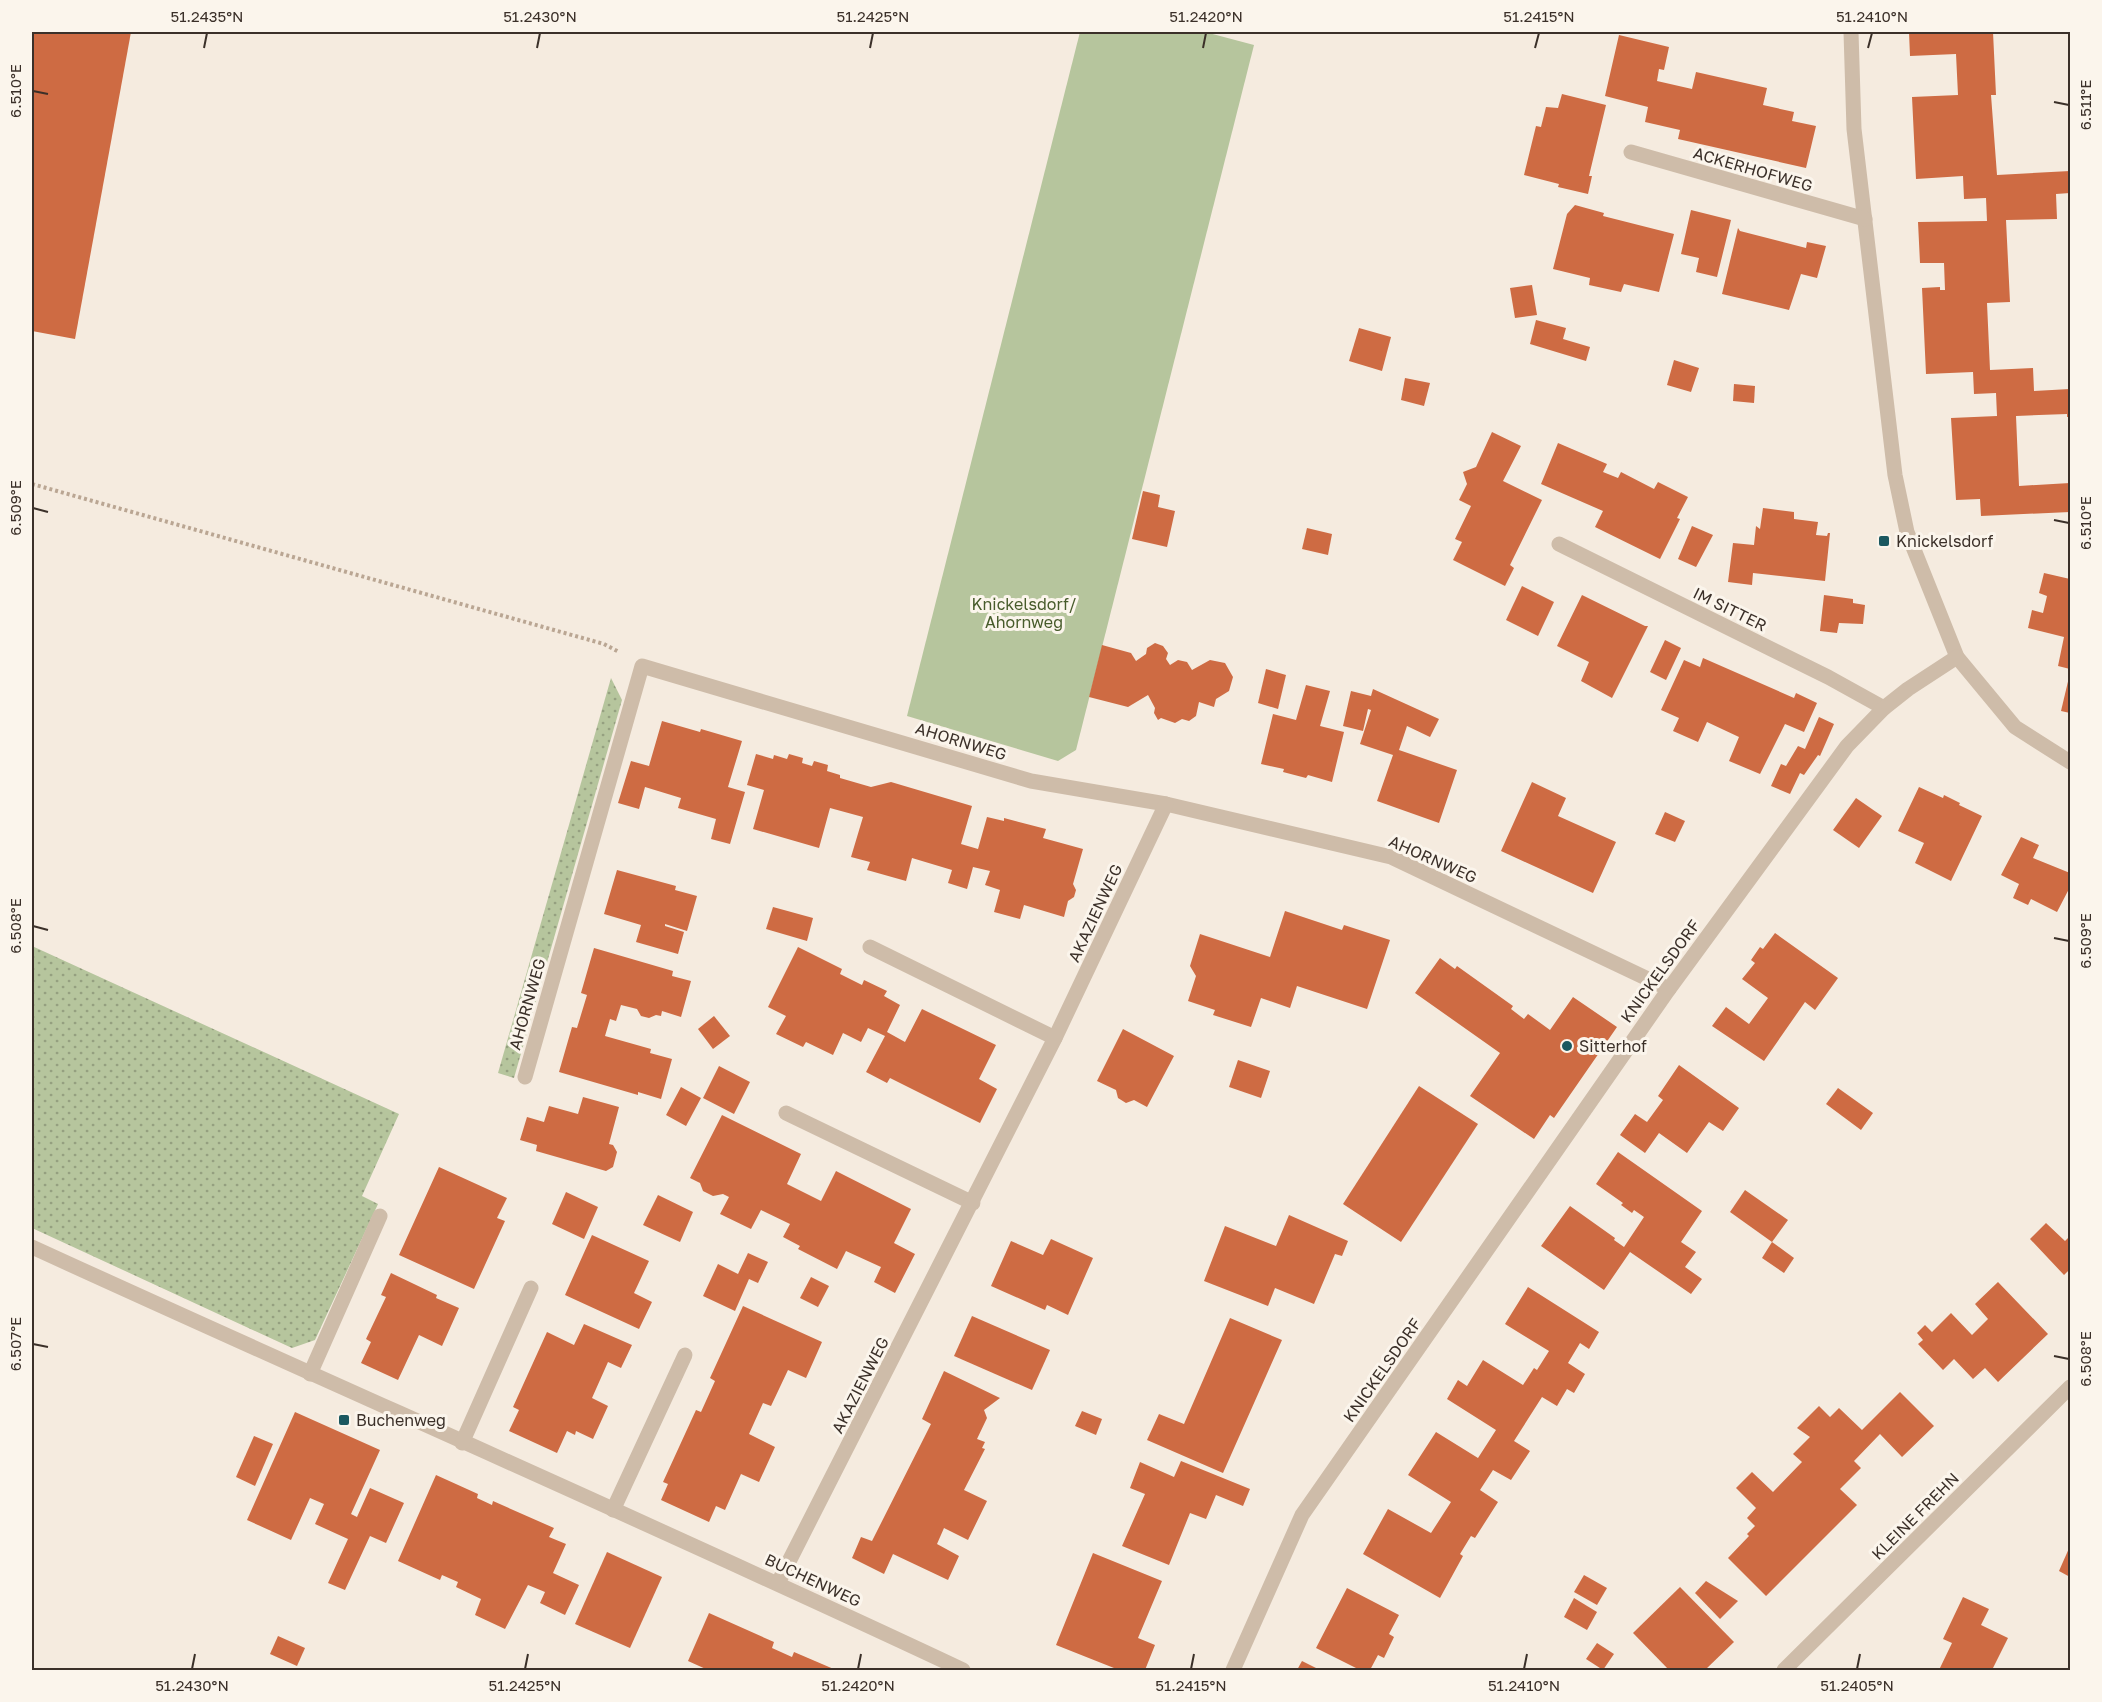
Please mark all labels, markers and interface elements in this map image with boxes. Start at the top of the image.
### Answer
text: 51.2435°N [170,7,244,25]
text: 51.2430°N [503,7,577,25]
text: 51.2425°N [837,7,909,25]
text: 51.2420°N [1169,7,1243,25]
text: 51.2415°N [1503,7,1575,25]
text: 51.2410°N [1836,7,1908,25]
text: 6.510°E [6,64,24,118]
text: 6.511°E [2076,80,2094,130]
street label: ACKERHOFWEG [1691,142,1815,196]
text: 6.509°E [6,480,24,536]
text: 6.510°E [2076,496,2094,550]
place label: Knickelsdorf [1896,531,1993,551]
marker: Knickelsdorf [1877,534,1891,548]
street label: IM SITTER [1690,583,1770,635]
park label: Knickelsdorf/ Ahornweg [971,594,1077,632]
street label: AHORNWEG [913,718,1009,764]
street label: AHORNWEG [1386,831,1480,887]
street label: AKAZIENWEG [1064,861,1126,965]
text: 6.508°E [6,898,24,954]
text: 6.509°E [2076,913,2094,969]
street label: KNICKELSDORF [1616,916,1704,1026]
street label: AHORNWEG [504,956,550,1052]
place label: Sitterhof [1579,1036,1647,1056]
marker: Sitterhof [1560,1039,1574,1053]
street label: KNICKELSDORF [1339,1314,1425,1426]
text: 6.507°E [6,1317,24,1371]
text: 6.508°E [2076,1331,2094,1387]
street label: AKAZIENWEG [827,1333,893,1437]
place label: Buchenweg [356,1410,446,1430]
marker: Buchenweg [337,1413,351,1427]
street label: KLEINE FREHN [1867,1468,1963,1564]
street label: BUCHENWEG [762,1549,864,1611]
text: 51.2430°N [155,1676,229,1694]
text: 51.2425°N [489,1676,561,1694]
text: 51.2420°N [821,1676,895,1694]
text: 51.2415°N [1155,1676,1227,1694]
text: 51.2410°N [1488,1676,1560,1694]
text: 51.2405°N [1820,1676,1894,1694]

